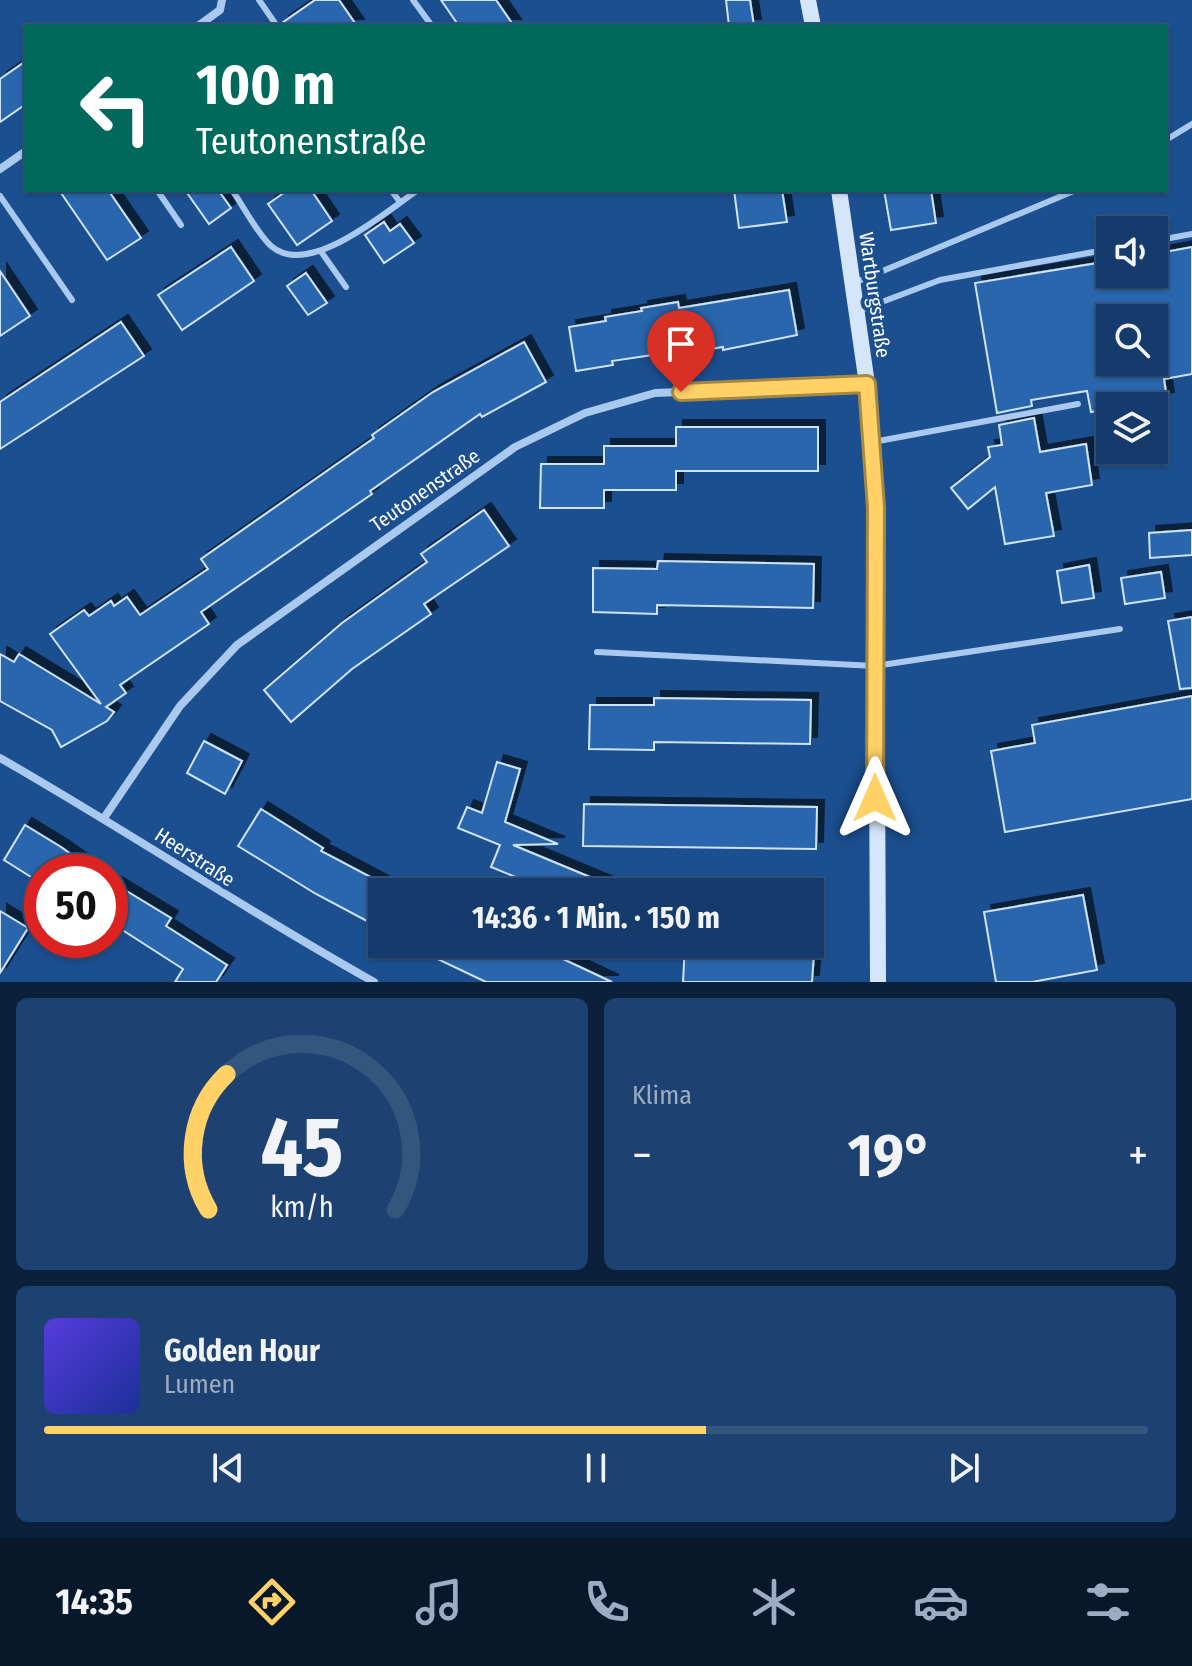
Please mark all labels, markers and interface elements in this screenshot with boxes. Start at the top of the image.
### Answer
text: 100 m [196,52,335,119]
icon: left [64,56,168,160]
text: Teutonenstraße [196,120,426,164]
map controls [1096,216,1168,464]
button: sound [1096,216,1168,288]
street label: Wartburgstraße [854,231,896,359]
button: search [1096,304,1168,376]
pin [647,310,715,392]
icon: arrive [659,322,703,366]
button: layers [1096,392,1168,464]
street label: Teutonenstraße [366,443,484,537]
position arrow [833,756,917,840]
street label: Heerstraße [151,822,239,892]
speed limit sign: 50 [24,854,128,958]
text: 14:36 · 1 Min. · 150 m [472,900,720,936]
text: Klima [632,1080,692,1111]
text: 45 [261,1098,343,1198]
text: 19° [848,1120,932,1192]
text: − [632,1129,652,1182]
text: + [1128,1129,1148,1182]
text: km/h [270,1190,334,1225]
text: Golden Hour [164,1333,320,1369]
text: Lumen [164,1369,235,1400]
icon: previous [206,1446,250,1490]
icon: pause [574,1446,618,1490]
icon: next [942,1446,986,1490]
icon: directions [244,1574,300,1630]
icon: music [411,1574,467,1630]
icon: phone [579,1574,635,1630]
icon: climate [746,1574,802,1630]
icon: car [913,1574,969,1630]
icon: filters [1080,1574,1136,1630]
text: 14:35 [56,1580,133,1624]

